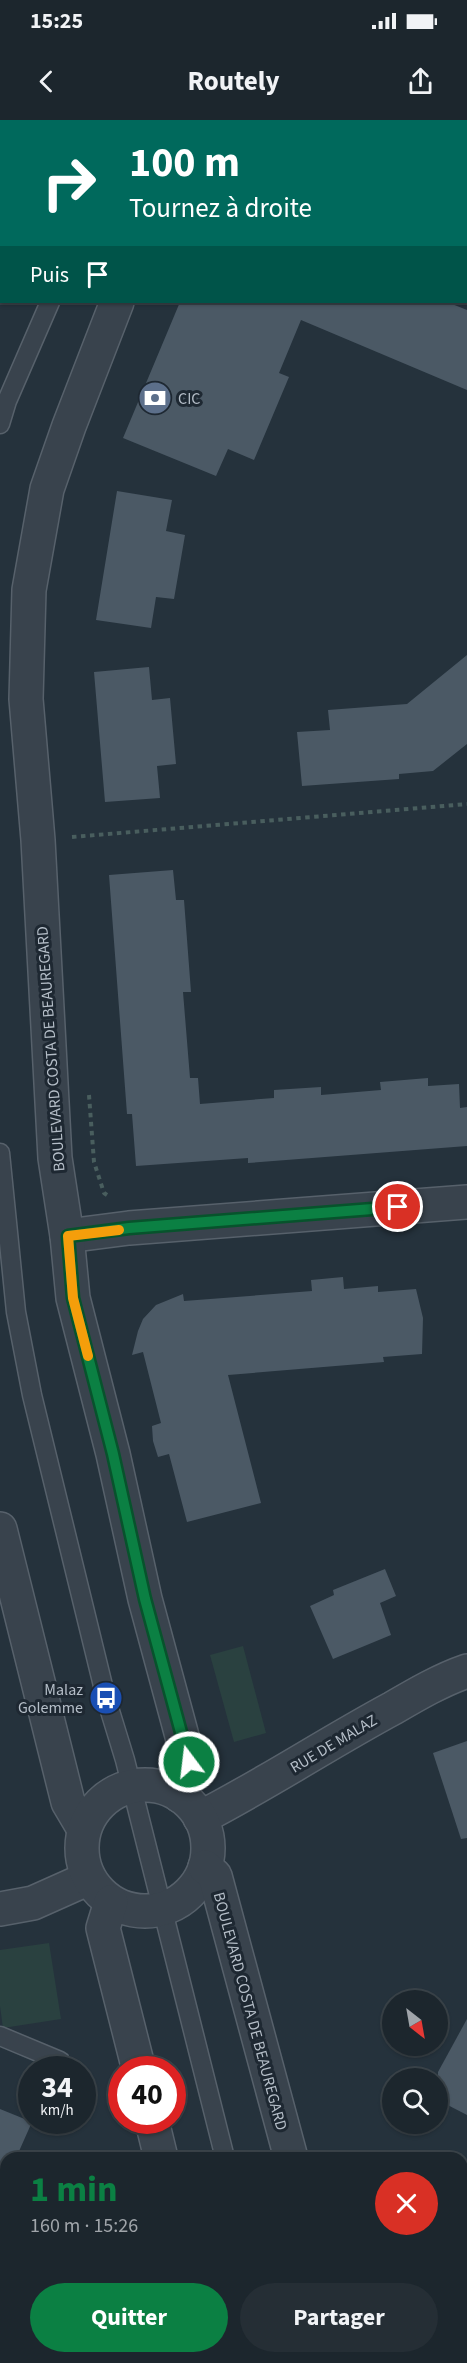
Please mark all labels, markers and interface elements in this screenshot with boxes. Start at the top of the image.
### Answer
text: 15:25 [30,5,83,37]
text: Routely [187,62,280,101]
icon: back [30,65,63,98]
icon: share [404,65,437,98]
text: 100 m [129,133,240,193]
icon: right [30,144,108,222]
text: Tournez à droite [129,189,312,228]
icon: arrive [81,258,114,291]
text: Puis [30,259,69,291]
bank icon: CIC [137,380,173,416]
place label: CIC [178,388,200,410]
street label: BOULEVARD COSTA DE BEAUREGARD [31,925,71,1172]
pin [372,1181,423,1232]
icon: arrive [381,1190,414,1223]
place label: Malaz Golemme [18,1679,83,1719]
bus stop icon: Malaz Golemme [88,1680,124,1716]
street label: RUE DE MALAZ [286,1709,381,1778]
position arrow [157,1730,221,1794]
street label: BOULEVARD COSTA DE BEAUREGARD [208,1890,293,2133]
north arrow [382,1990,448,2056]
map controls [382,1990,448,2134]
speed limit sign: 40 [108,2056,186,2134]
text: 34 [41,2066,73,2109]
button: search [382,2068,448,2134]
text: km/h [40,2100,74,2121]
text: 1 min [30,2164,118,2215]
button: close [375,2172,438,2235]
text: 160 m · 15:26 [30,2212,138,2240]
button: Quitter [30,2283,228,2352]
button: Partager [240,2283,438,2352]

